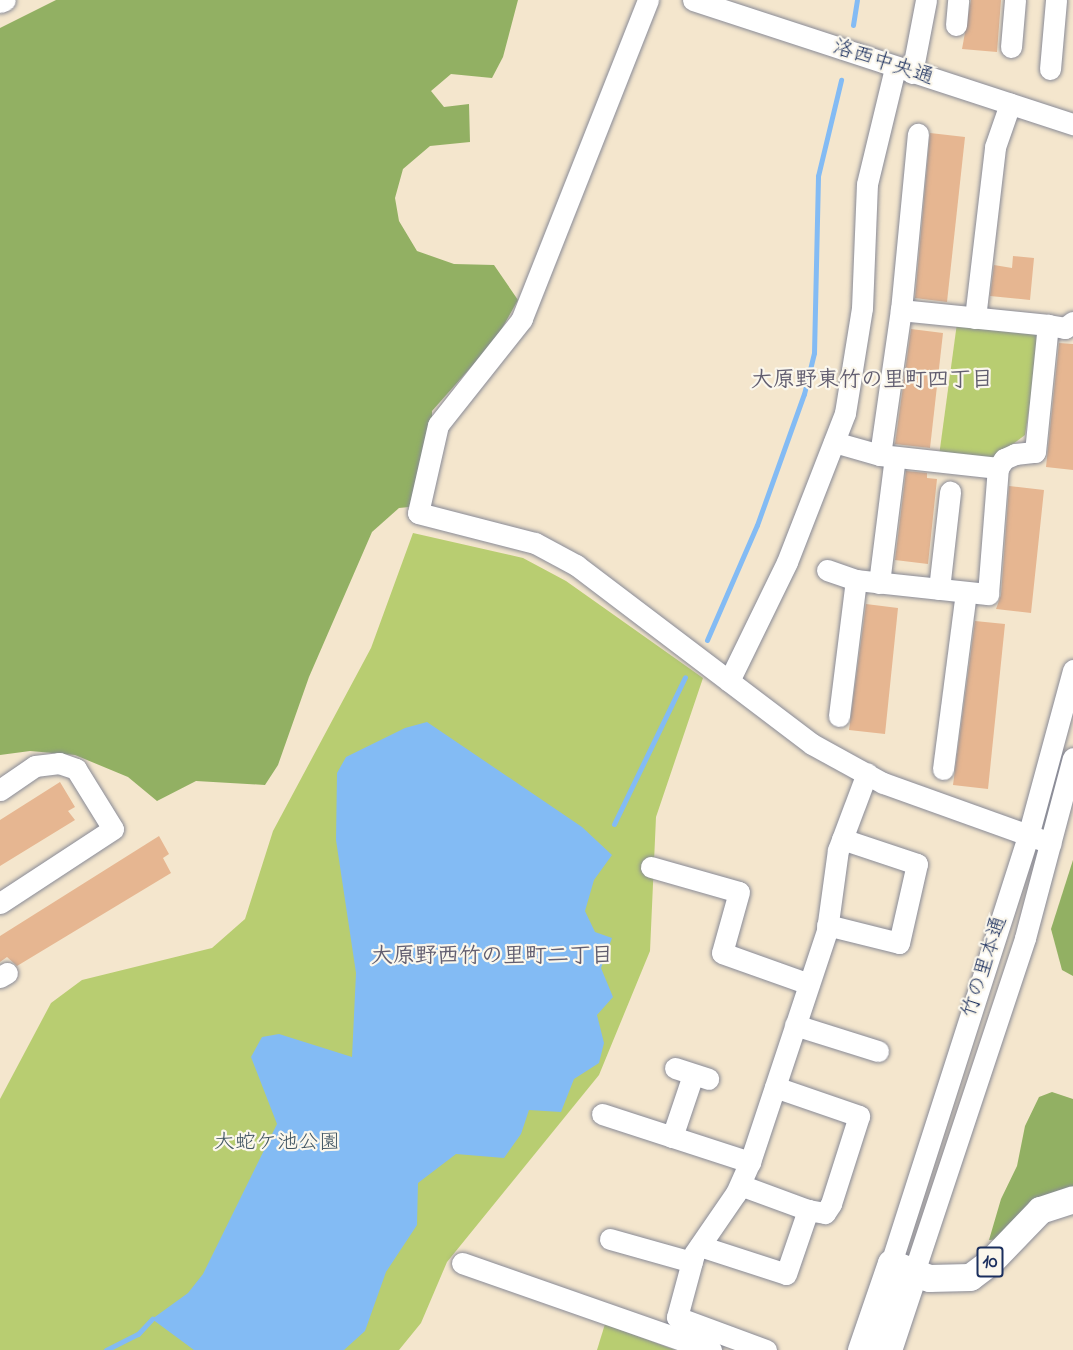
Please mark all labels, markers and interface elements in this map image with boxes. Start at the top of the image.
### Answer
street label: 洛西中央通 [829,35,937,91]
district label: 大原野東竹の里町四丁目 [751,369,993,395]
street label: 竹の里本通 [957,913,1013,1021]
district label: 大原野西竹の里町二丁目 [371,945,613,971]
park label: 大蛇ケ池公園 [214,1130,340,1156]
road number: 10 [976,1245,1004,1279]

